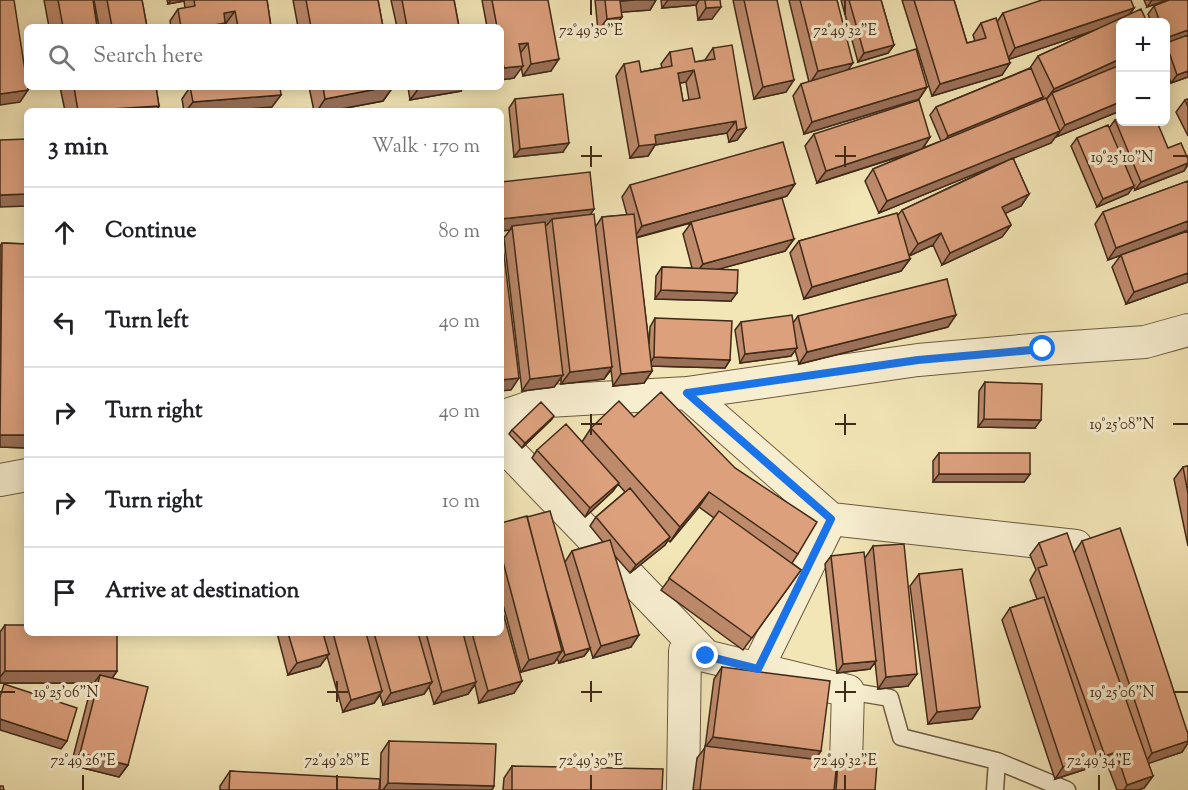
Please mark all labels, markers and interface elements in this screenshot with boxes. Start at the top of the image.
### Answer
map controls [1116,18,1170,126]
button: + [1116,18,1170,72]
text: 72°49'30"E [559,21,623,42]
text: 72°49'32"E [813,21,877,42]
search box [24,24,504,90]
icon: search [45,41,78,74]
text: Search here [93,41,203,73]
button: − [1116,72,1170,126]
text: 3 min [48,129,108,166]
text: Walk · 170 m [372,133,480,162]
text: 19°25'10"N [1091,148,1153,169]
icon: ahead [48,216,81,249]
text: Continue [105,216,196,248]
text: 80 m [439,218,480,247]
icon: left [48,306,81,339]
text: Turn left [105,306,188,338]
text: 40 m [439,308,480,337]
route start [1029,335,1055,361]
icon: right [48,396,81,429]
text: Turn right [105,396,202,428]
text: 40 m [439,398,480,427]
text: 19°25'08"N [1090,415,1154,436]
icon: right [48,486,81,519]
text: Turn right [105,486,202,518]
text: 10 m [442,488,480,517]
icon: arrive [48,576,81,609]
text: Arrive at destination [105,576,300,608]
route end [692,642,718,668]
text: 19°25'06"N [34,683,98,704]
text: 19°25'06"N [1090,683,1154,704]
text: 72°49'26"E [50,751,116,772]
text: 72°49'28"E [304,751,370,772]
text: 72°49'30"E [559,751,623,772]
text: 72°49'32"E [813,751,877,772]
text: 72°49'34"E [1067,751,1131,772]

